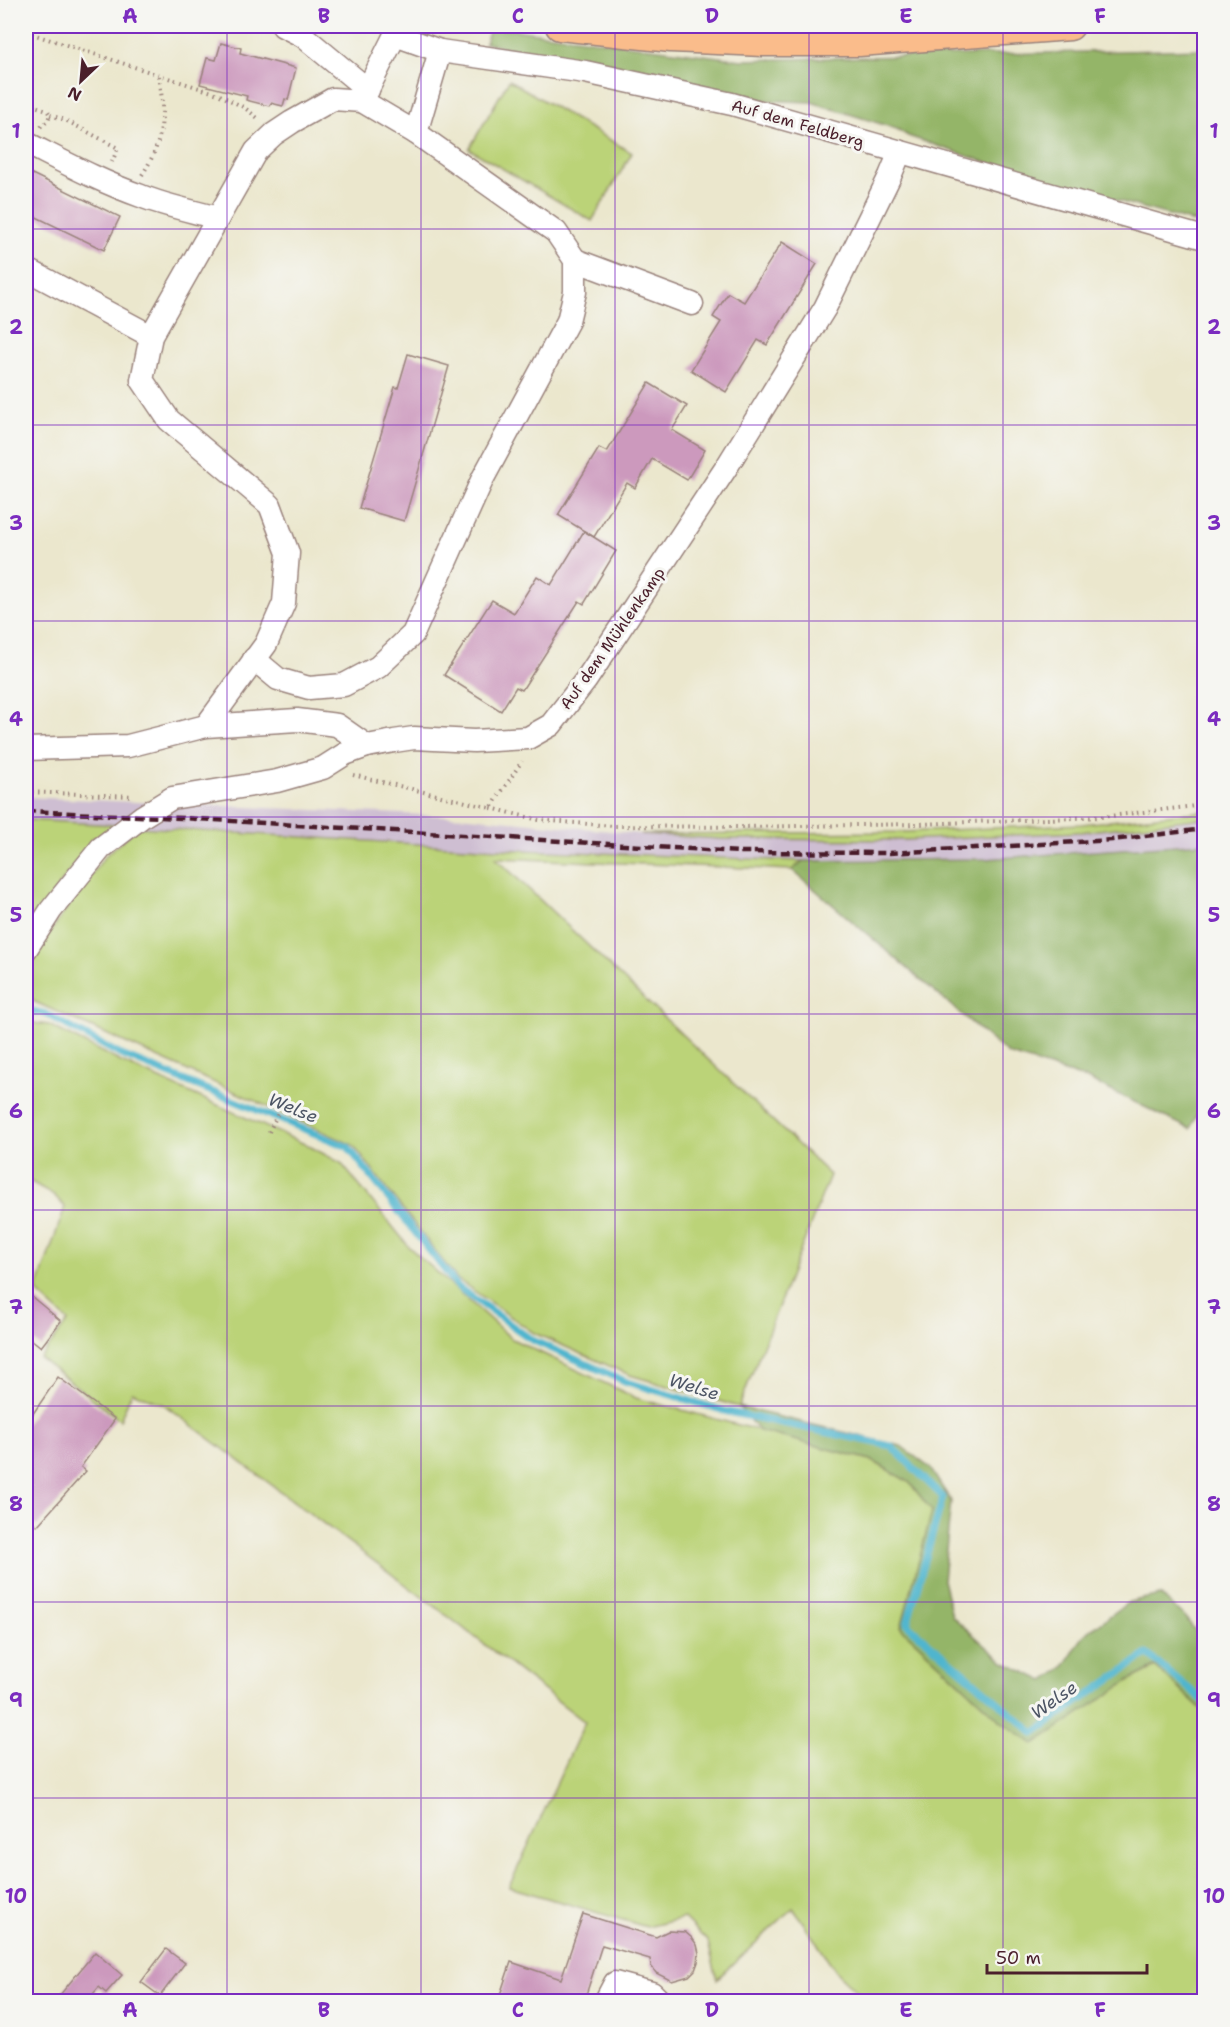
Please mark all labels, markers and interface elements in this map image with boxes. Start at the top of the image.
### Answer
text: A [122,3,138,29]
text: B [318,3,330,29]
text: C [512,3,524,29]
text: D [705,3,719,29]
text: E [899,3,913,29]
text: F [1094,3,1106,29]
north arrow [51,51,111,111]
text: N [64,82,85,106]
street label: Auf dem Feldberg [729,95,867,152]
text: 1 [11,118,21,144]
text: 1 [1209,118,1219,144]
text: 2 [9,314,23,340]
text: 2 [1207,314,1221,340]
text: 3 [9,510,23,536]
text: 3 [1207,510,1221,536]
street label: Auf dem Mühlenkamp [555,563,670,714]
text: 4 [9,706,23,732]
text: 4 [1207,706,1221,732]
text: 5 [10,902,22,928]
text: 5 [1208,902,1220,928]
water label: Welse [265,1087,321,1129]
text: 6 [9,1098,23,1124]
text: 6 [1207,1098,1221,1124]
text: 7 [9,1294,23,1320]
text: 7 [1207,1294,1221,1320]
water label: Welse [666,1368,722,1406]
text: 8 [9,1491,23,1517]
text: 8 [1207,1491,1221,1517]
water label: Welse [1026,1675,1082,1725]
text: 9 [9,1687,23,1713]
text: 9 [1207,1687,1221,1713]
text: 10 [5,1883,27,1909]
text: 10 [1203,1883,1225,1909]
scale bar [987,1937,1148,1975]
text: 50 m [996,1946,1041,1970]
text: A [122,1997,138,2023]
text: B [318,1997,330,2023]
text: C [512,1997,524,2023]
text: D [705,1997,719,2023]
text: E [899,1997,913,2023]
text: F [1094,1997,1106,2023]

